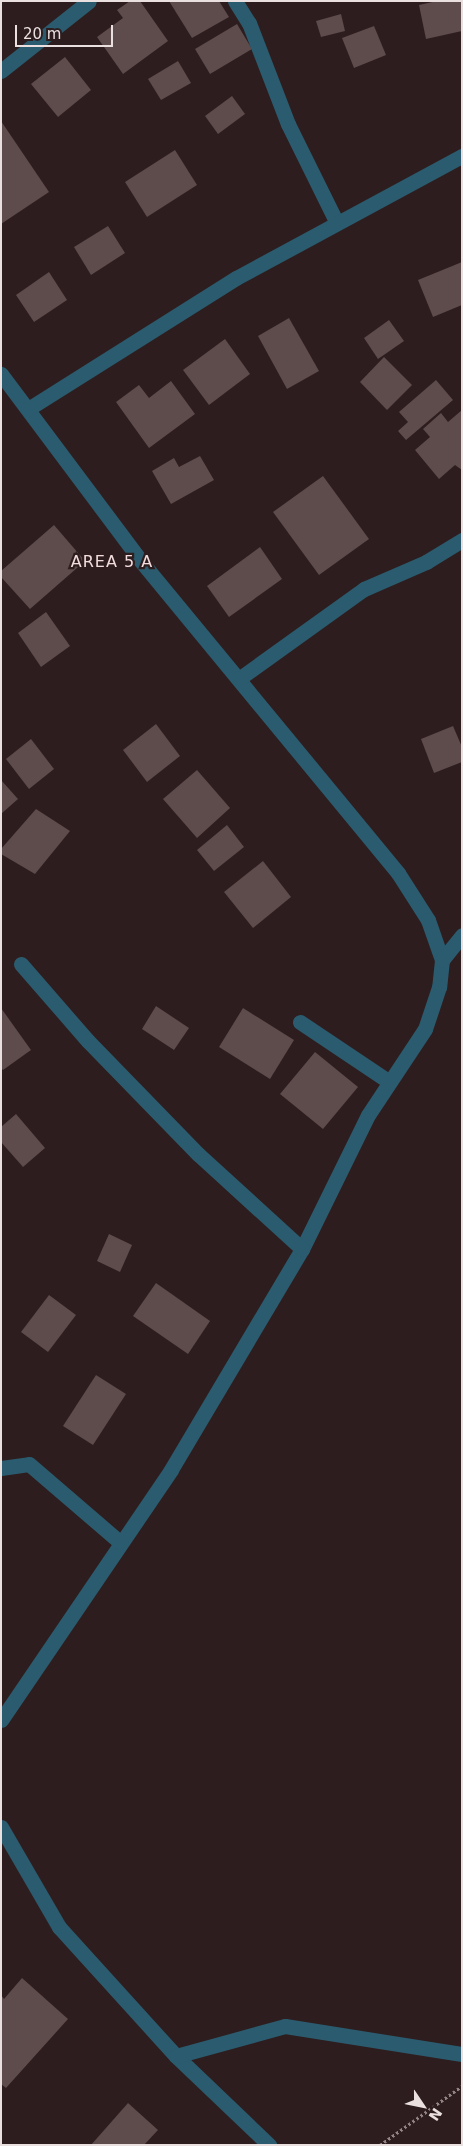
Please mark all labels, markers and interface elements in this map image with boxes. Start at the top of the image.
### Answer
scale bar [18,15,115,47]
text: 20 m [23,25,61,43]
district label: AREA 5 A [70,552,154,572]
north arrow [398,2081,448,2131]
text: N [426,2105,445,2124]

